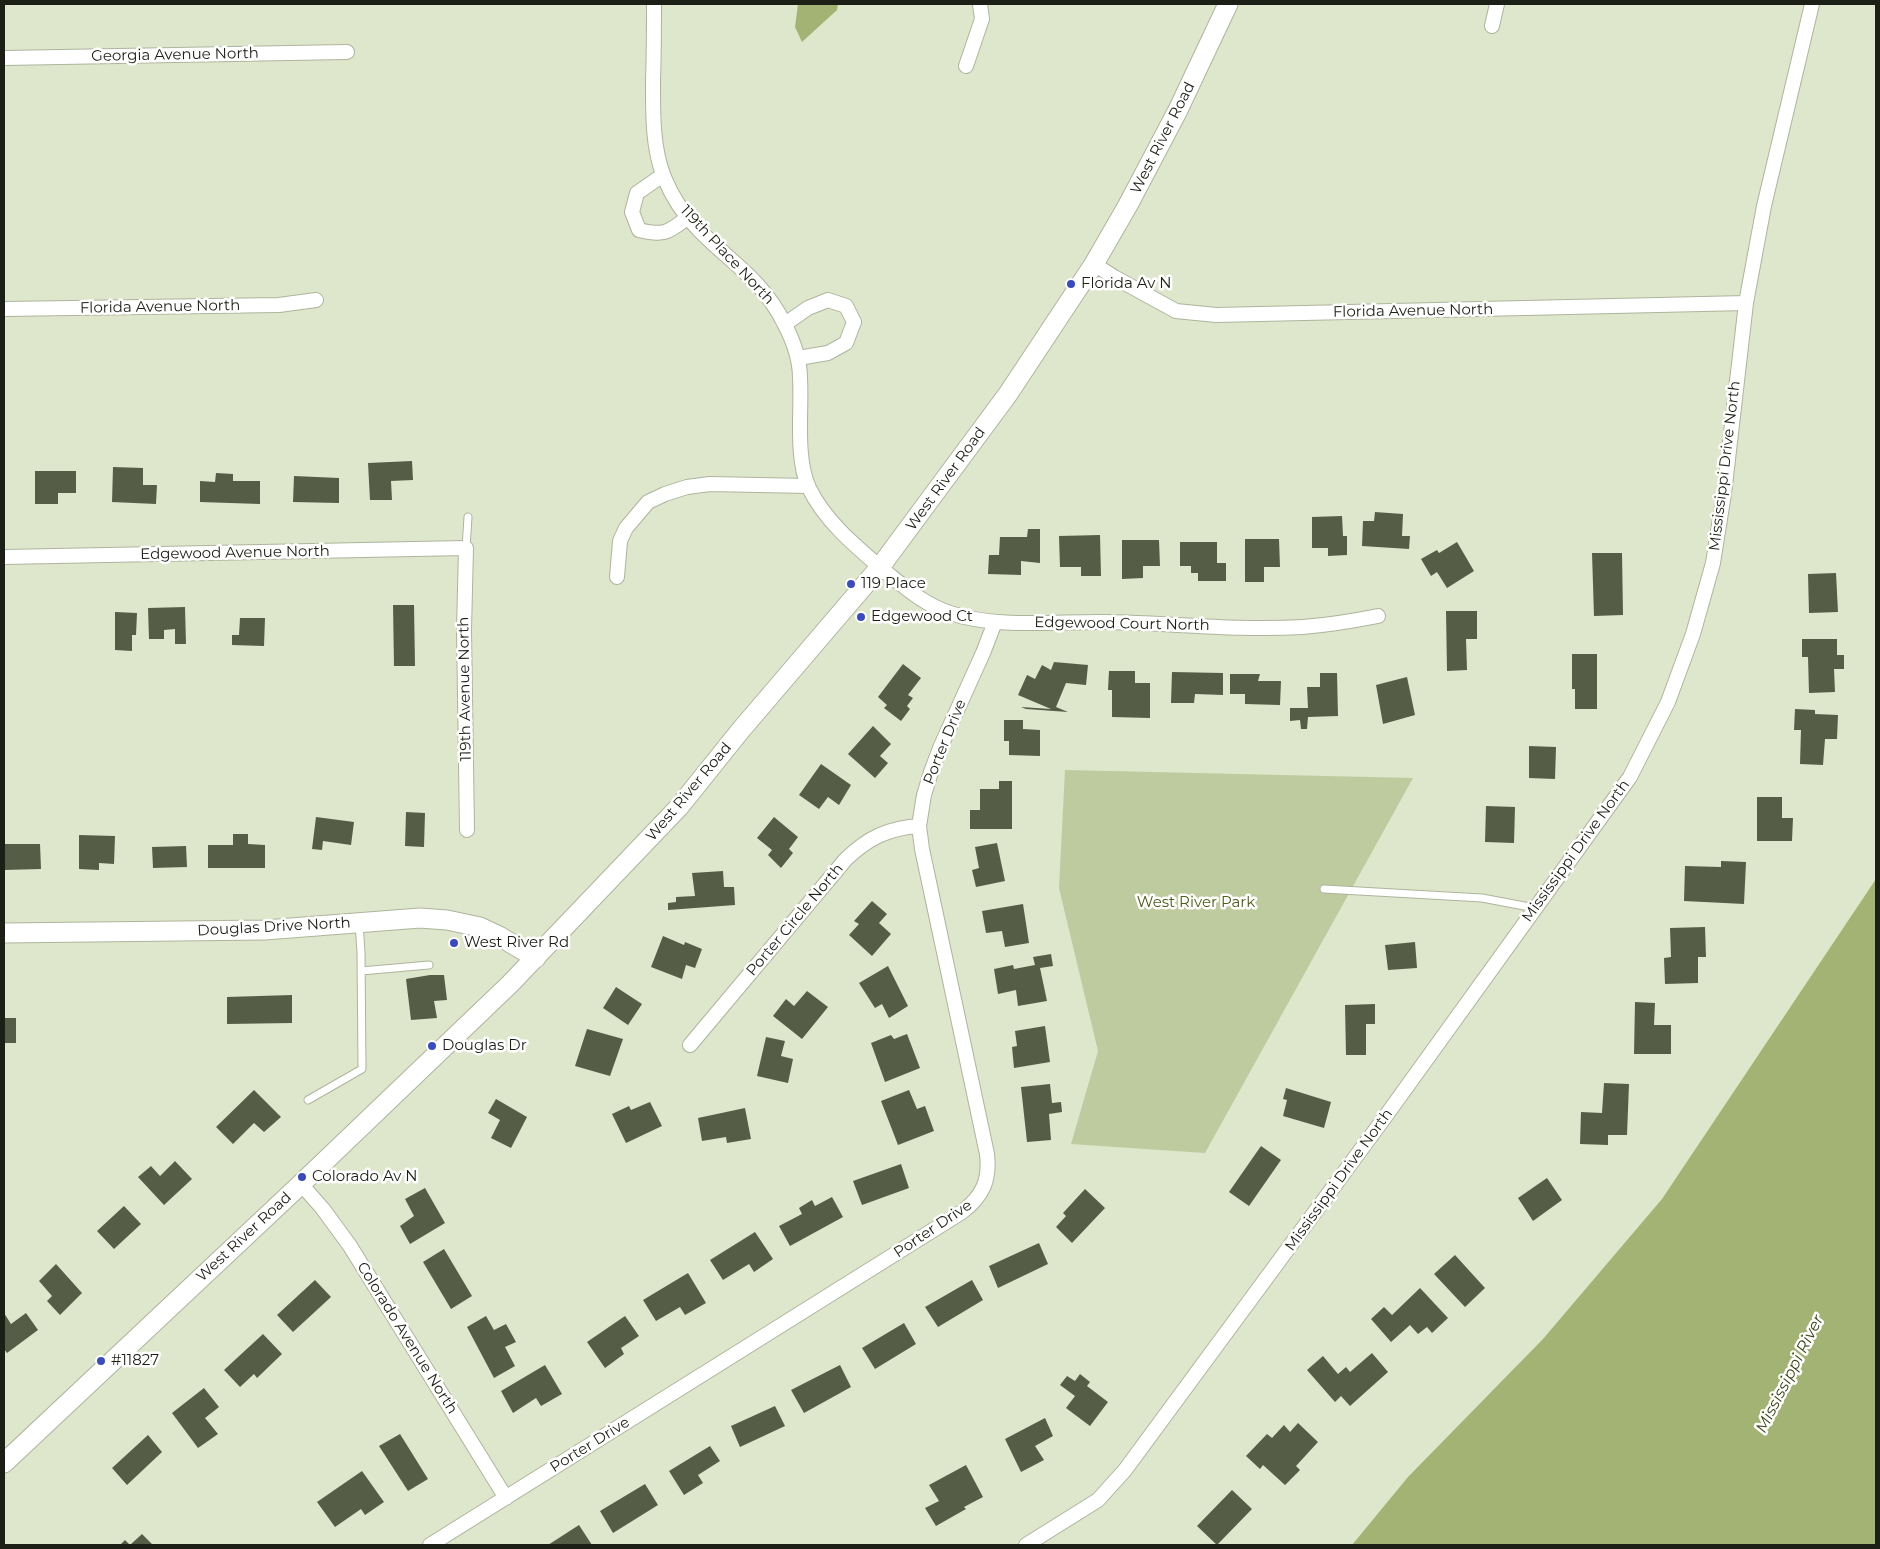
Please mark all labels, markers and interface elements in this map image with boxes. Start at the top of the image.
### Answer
street label: Georgia Avenue North [91,45,259,65]
street label: West River Road [1127,79,1199,197]
street label: 119th Place North [676,202,778,308]
place label: Florida Av N [1081,275,1171,293]
marker: Florida Av N [1065,278,1077,290]
street label: Florida Avenue North [80,297,240,317]
street label: Florida Avenue North [1333,301,1493,321]
street label: Mississippi Drive North [1706,380,1744,552]
street label: West River Road [902,424,990,534]
street label: Edgewood Avenue North [140,542,330,564]
place label: 119 Place [861,575,926,593]
marker: 119 Place [845,578,857,590]
place label: Edgewood Ct [871,608,973,626]
marker: Edgewood Ct [855,611,867,623]
street label: Edgewood Court North [1034,613,1210,635]
street label: 119th Avenue North [455,616,475,762]
street label: Porter Drive [920,697,970,787]
street label: West River Road [642,739,736,845]
street label: Mississippi Drive North [1518,776,1634,926]
street label: Porter Circle North [743,860,847,980]
park label: West River Park [1137,894,1255,912]
street label: Douglas Drive North [197,914,351,940]
place label: West River Rd [464,934,569,952]
marker: West River Rd [448,937,460,949]
place label: Douglas Dr [442,1037,527,1055]
marker: Douglas Dr [426,1040,438,1052]
street label: Mississippi Drive North [1281,1105,1397,1255]
place label: Colorado Av N [312,1168,418,1186]
marker: Colorado Av N [296,1171,308,1183]
street label: West River Road [193,1188,295,1286]
street label: Porter Drive [891,1196,975,1262]
street label: Colorado Avenue North [353,1259,461,1417]
water label: Mississippi River [1752,1312,1828,1436]
place label: #11827 [111,1352,159,1370]
marker: #11827 [95,1355,107,1367]
street label: Porter Drive [547,1413,633,1477]

